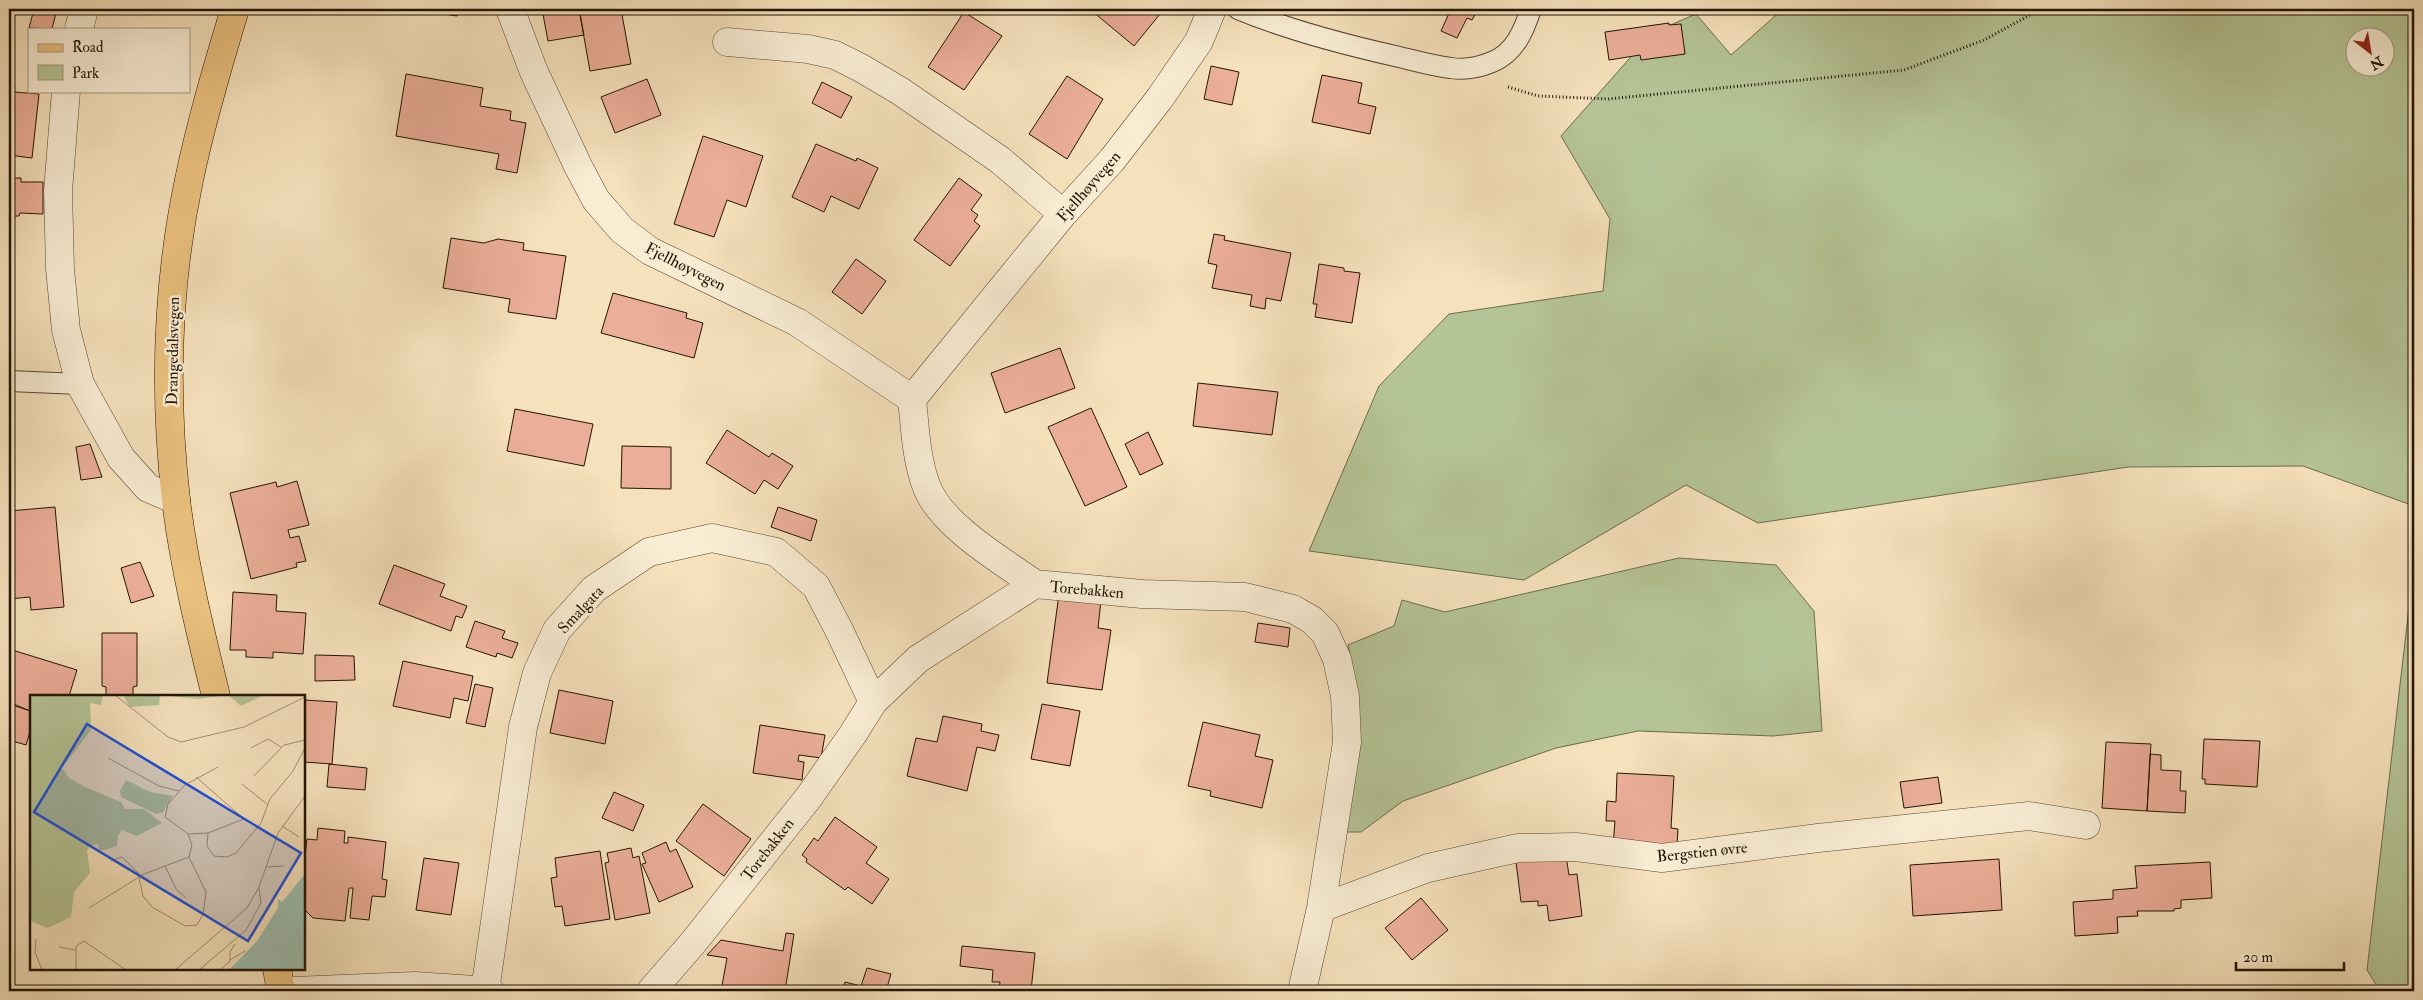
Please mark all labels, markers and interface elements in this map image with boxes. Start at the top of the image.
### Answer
legend [28,28,190,92]
north arrow [2346,28,2396,78]
text: Road [72,38,104,57]
text: N [2366,52,2387,73]
text: Park [72,64,99,83]
street label: Fjellhøyvegen [1052,147,1125,226]
street label: Fjellhøyvegen [642,238,729,296]
street label: Drangedalsvegen [162,297,184,406]
street label: Torebakken [1049,577,1125,603]
street label: Smalgata [554,581,608,638]
inset map [30,695,305,970]
street label: Torebakken [737,814,799,885]
street label: Bergstien øvre [1656,837,1749,867]
scale bar [2236,940,2343,972]
text: 20 m [2243,948,2273,967]

